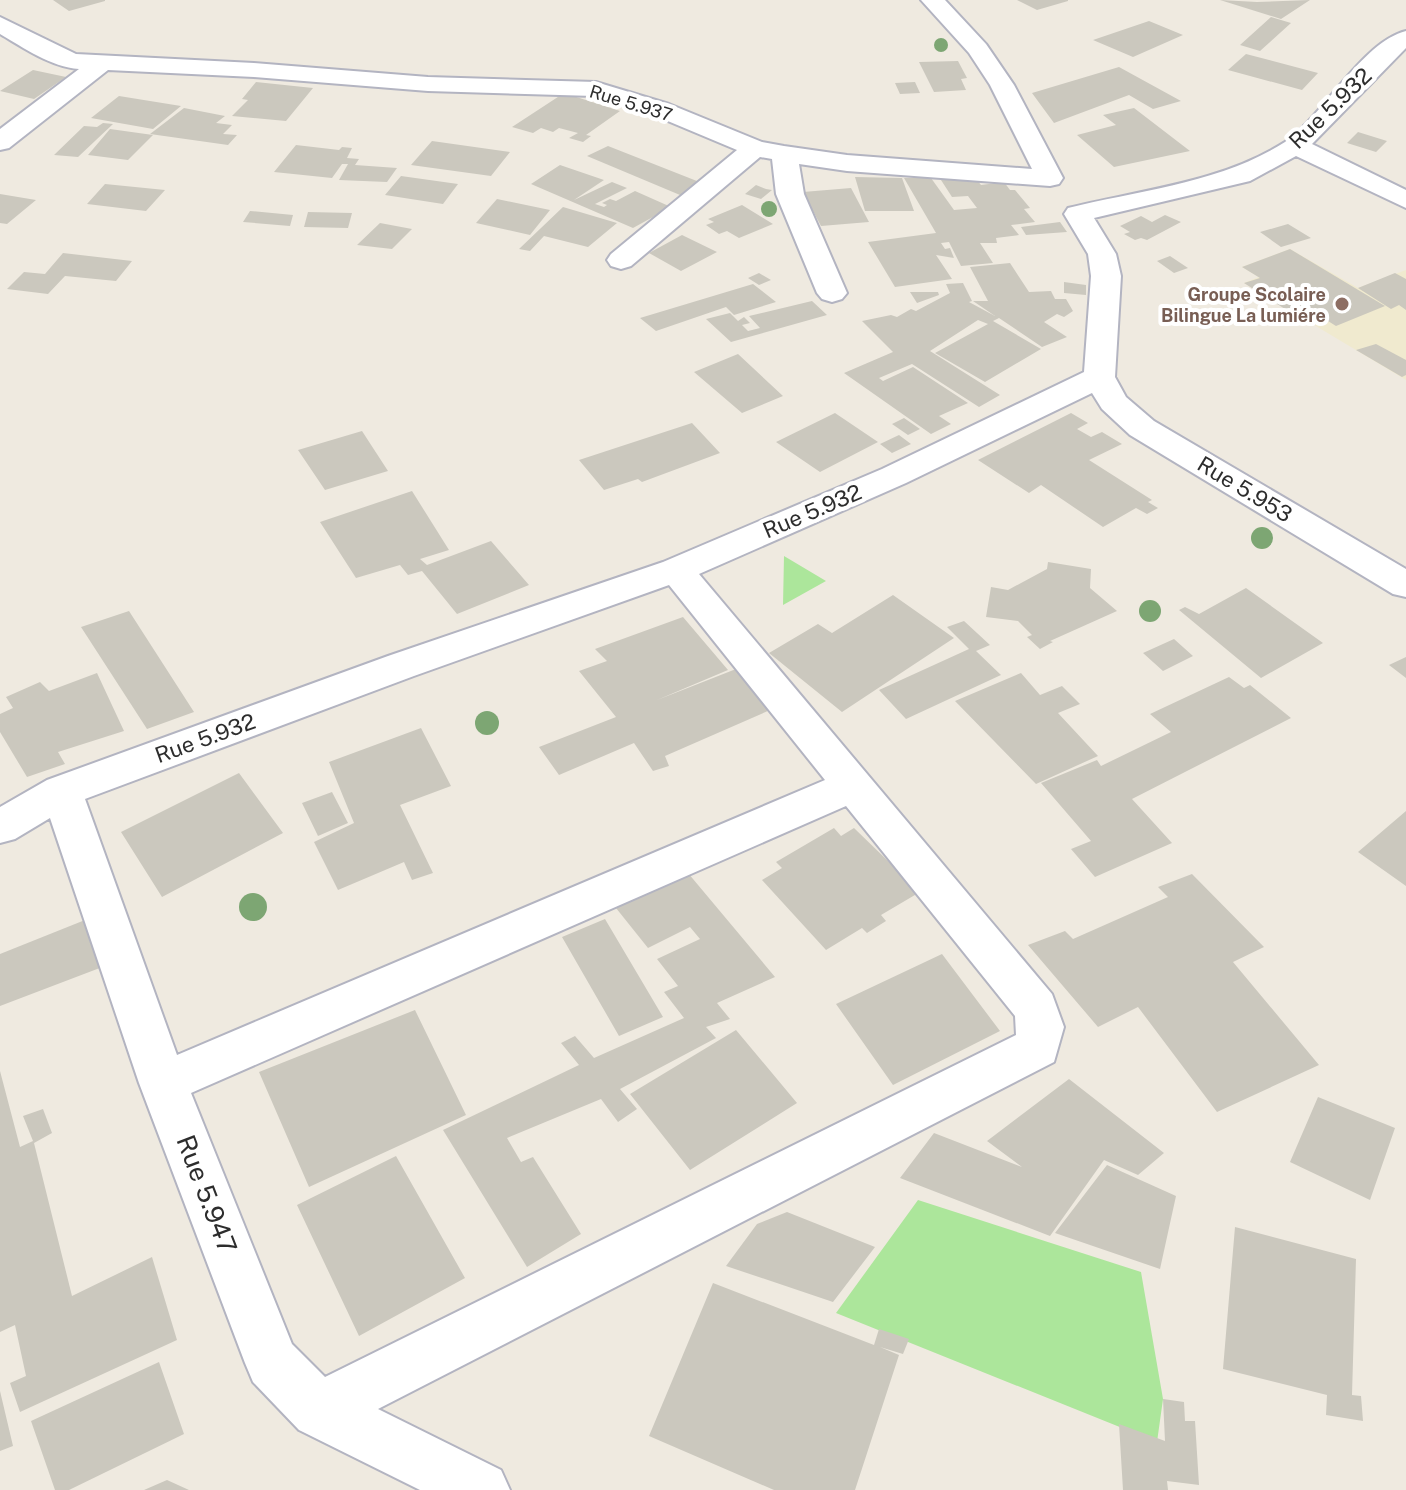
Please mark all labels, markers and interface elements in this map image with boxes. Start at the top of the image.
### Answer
street label: Rue 5.932 [1283,62,1377,154]
street label: Rue 5.937 [587,80,675,126]
place label: Groupe Scolaire Bilingue La lumiére [1161,284,1326,326]
marker: Groupe Scolaire Bilingue La lumiére [1333,295,1351,313]
street label: Rue 5.953 [1193,451,1297,527]
street label: Rue 5.932 [759,479,865,543]
street label: Rue 5.932 [151,708,259,768]
street label: Rue 5.947 [170,1131,244,1257]

